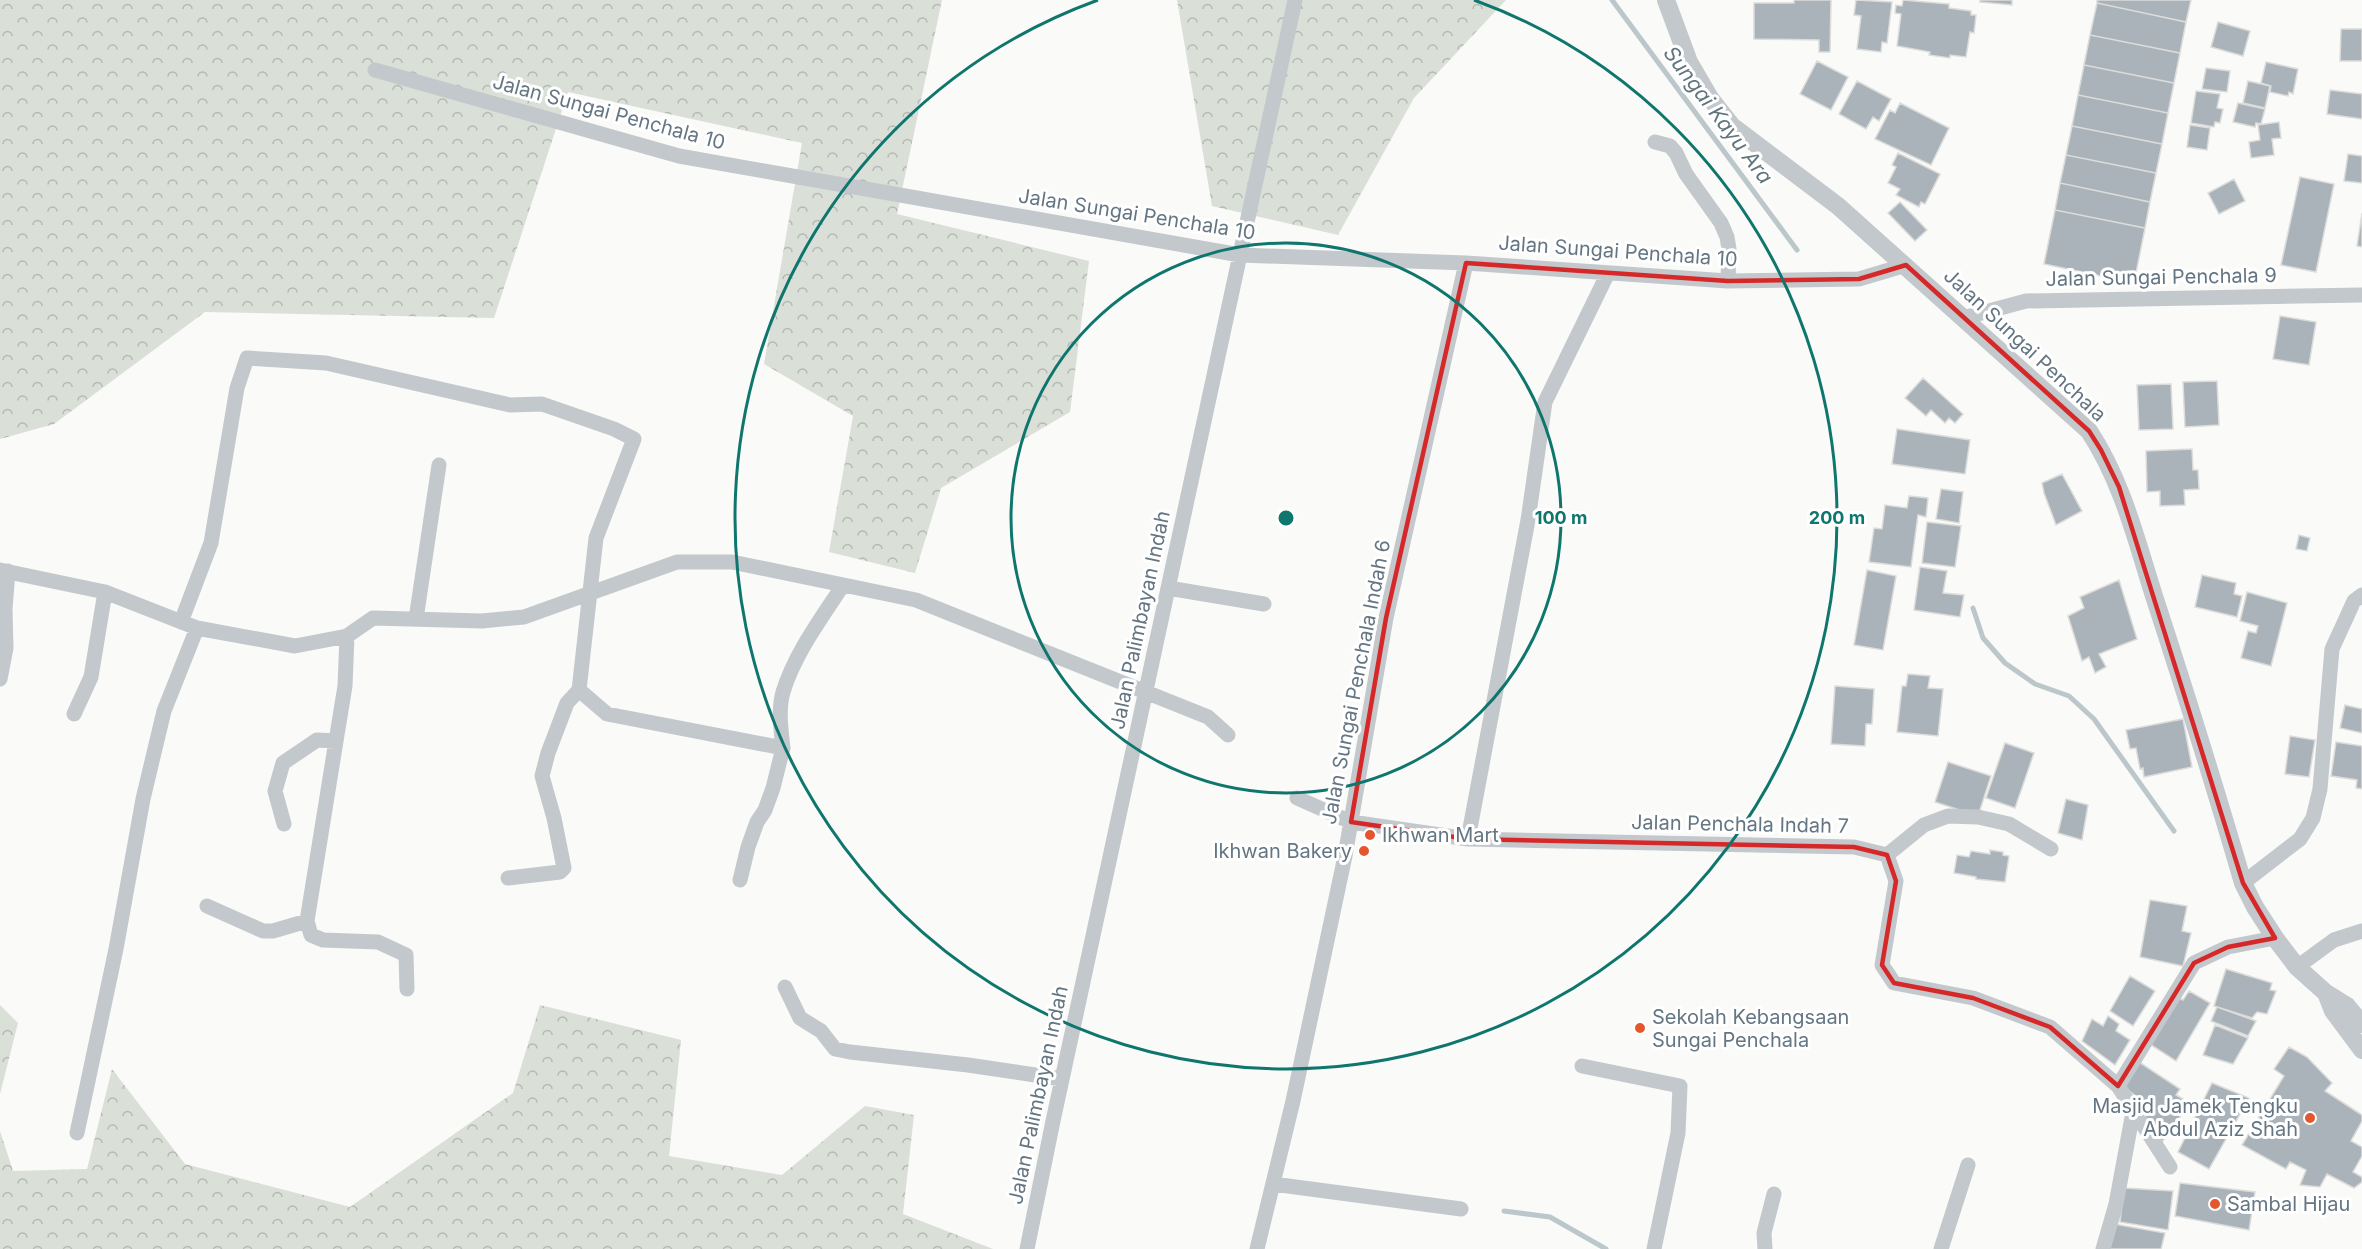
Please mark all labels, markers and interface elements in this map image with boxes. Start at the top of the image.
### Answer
water label: Sungai Kayu Ara [1658,41,1778,189]
street label: Jalan Sungai Penchala 10 [490,69,728,155]
street label: Jalan Sungai Penchala 10 [1017,183,1257,245]
street label: Jalan Sungai Penchala 10 [1498,231,1738,271]
street label: Jalan Sungai Penchala [1939,263,2111,427]
street label: Jalan Sungai Penchala 9 [2045,263,2277,291]
text: 100 m [1535,507,1587,528]
text: 200 m [1809,507,1865,528]
street label: Jalan Palimbayan Indah [1105,508,1175,732]
centre of rings [1276,508,1296,528]
street label: Jalan Sungai Penchala Indah 6 [1317,538,1395,826]
street label: Jalan Penchala Indah 7 [1631,810,1849,838]
place label: Ikhwan Mart [1382,823,1499,847]
marker: Ikhwan Mart [1363,828,1377,842]
place label: Ikhwan Bakery [1213,839,1352,863]
marker: Ikhwan Bakery [1357,844,1371,858]
street label: Jalan Palimbayan Indah [1003,983,1073,1207]
place label: Sekolah Kebangsaan Sungai Penchala [1652,1005,1849,1052]
marker: Sekolah Kebangsaan Sungai Penchala [1633,1021,1647,1035]
place label: Masjid Jamek Tengku Abdul Aziz Shah [2092,1094,2298,1141]
marker: Masjid Jamek Tengku Abdul Aziz Shah [2303,1111,2317,1125]
place label: Sambal Hijau [2227,1192,2350,1216]
marker: Sambal Hijau [2208,1197,2222,1211]

